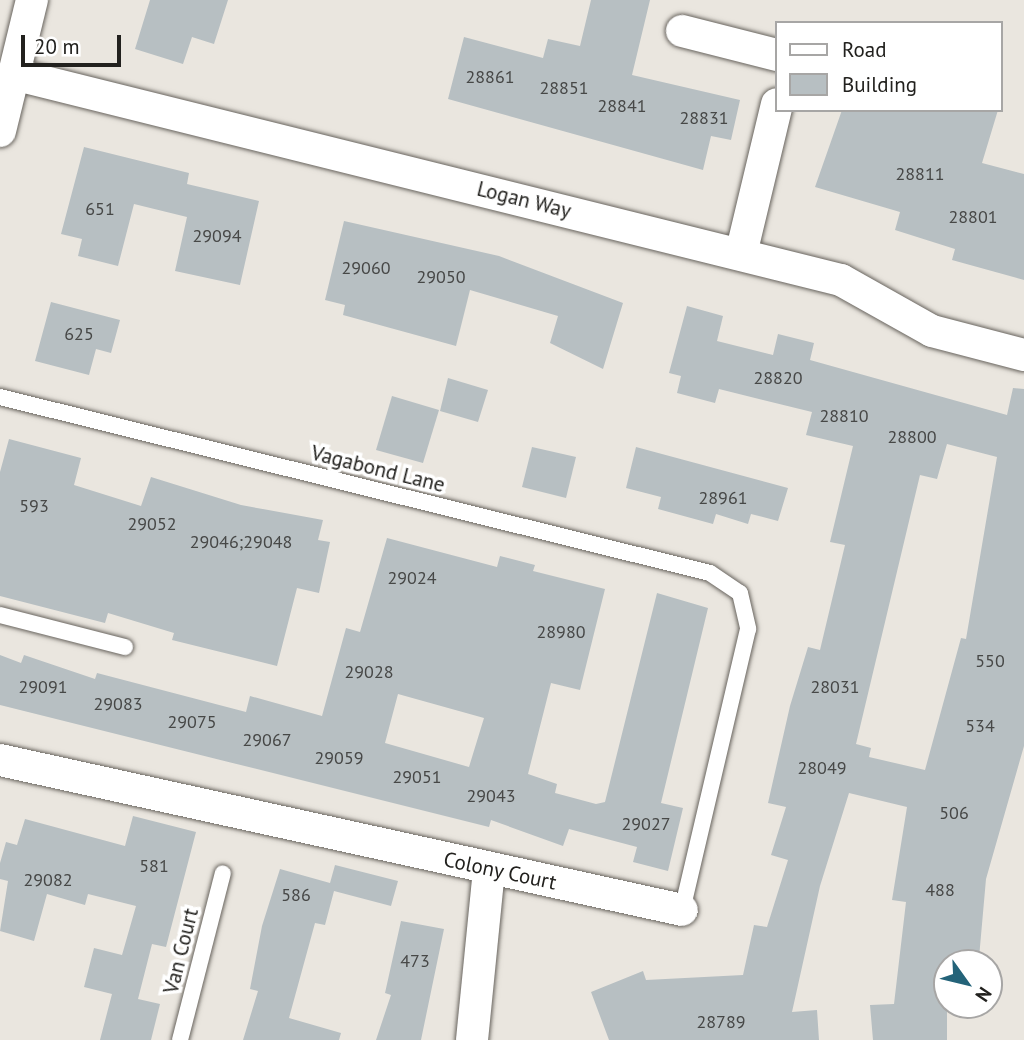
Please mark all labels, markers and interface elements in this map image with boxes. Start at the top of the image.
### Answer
scale bar [24,21,124,65]
legend [776,21,1003,112]
text: 20 m [34,33,80,60]
text: Road [842,36,886,63]
house number: 28861 [465,66,515,88]
text: Building [842,71,917,98]
house number: 28851 [539,77,589,99]
house number: 28841 [597,95,647,117]
house number: 28831 [679,107,729,129]
house number: 28811 [895,163,945,185]
street label: Logan Way [474,176,574,224]
house number: 651 [85,198,115,220]
house number: 28801 [948,206,998,228]
house number: 29094 [192,225,242,247]
house number: 29060 [341,257,391,279]
house number: 29050 [416,266,466,288]
house number: 625 [64,323,94,345]
house number: 28820 [753,367,803,389]
house number: 28810 [819,405,869,427]
house number: 28800 [887,426,937,448]
street label: Vagabond Lane [308,440,448,498]
house number: 28961 [698,487,748,509]
house number: 593 [19,495,49,517]
house number: 29052 [127,513,177,535]
house number: 29046;29048 [190,531,292,553]
house number: 29024 [387,567,437,589]
house number: 28980 [536,621,586,643]
house number: 550 [975,650,1005,672]
house number: 29028 [344,661,394,683]
house number: 29091 [18,676,68,698]
house number: 28031 [810,676,860,698]
house number: 29083 [93,693,143,715]
house number: 29075 [167,711,217,733]
house number: 534 [965,715,995,737]
house number: 29067 [242,729,292,751]
house number: 29059 [314,747,364,769]
house number: 28049 [797,757,847,779]
house number: 29051 [392,766,442,788]
house number: 29043 [466,785,516,807]
house number: 506 [939,802,969,824]
house number: 29027 [621,813,671,835]
street label: Colony Court [441,847,559,895]
house number: 581 [139,855,169,877]
house number: 29082 [23,869,73,891]
house number: 488 [925,879,955,901]
house number: 586 [281,884,311,906]
street label: Van Court [158,906,204,996]
north arrow [933,949,1003,1019]
house number: 473 [400,950,430,972]
text: N [970,983,997,1007]
house number: 28789 [696,1011,746,1033]

